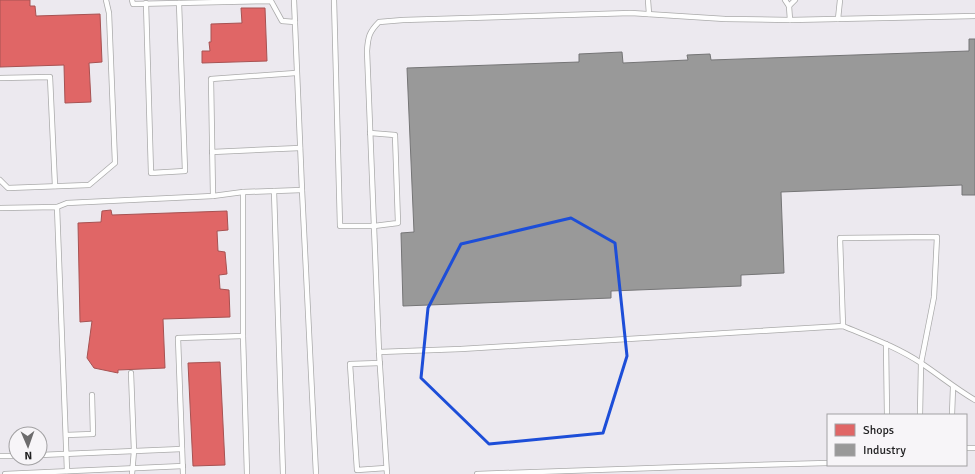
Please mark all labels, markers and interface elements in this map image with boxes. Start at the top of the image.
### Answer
legend [827,414,967,466]
text: Shops [863,423,894,438]
north arrow [8,426,48,466]
text: Industry [863,443,906,458]
text: N [24,449,32,462]

